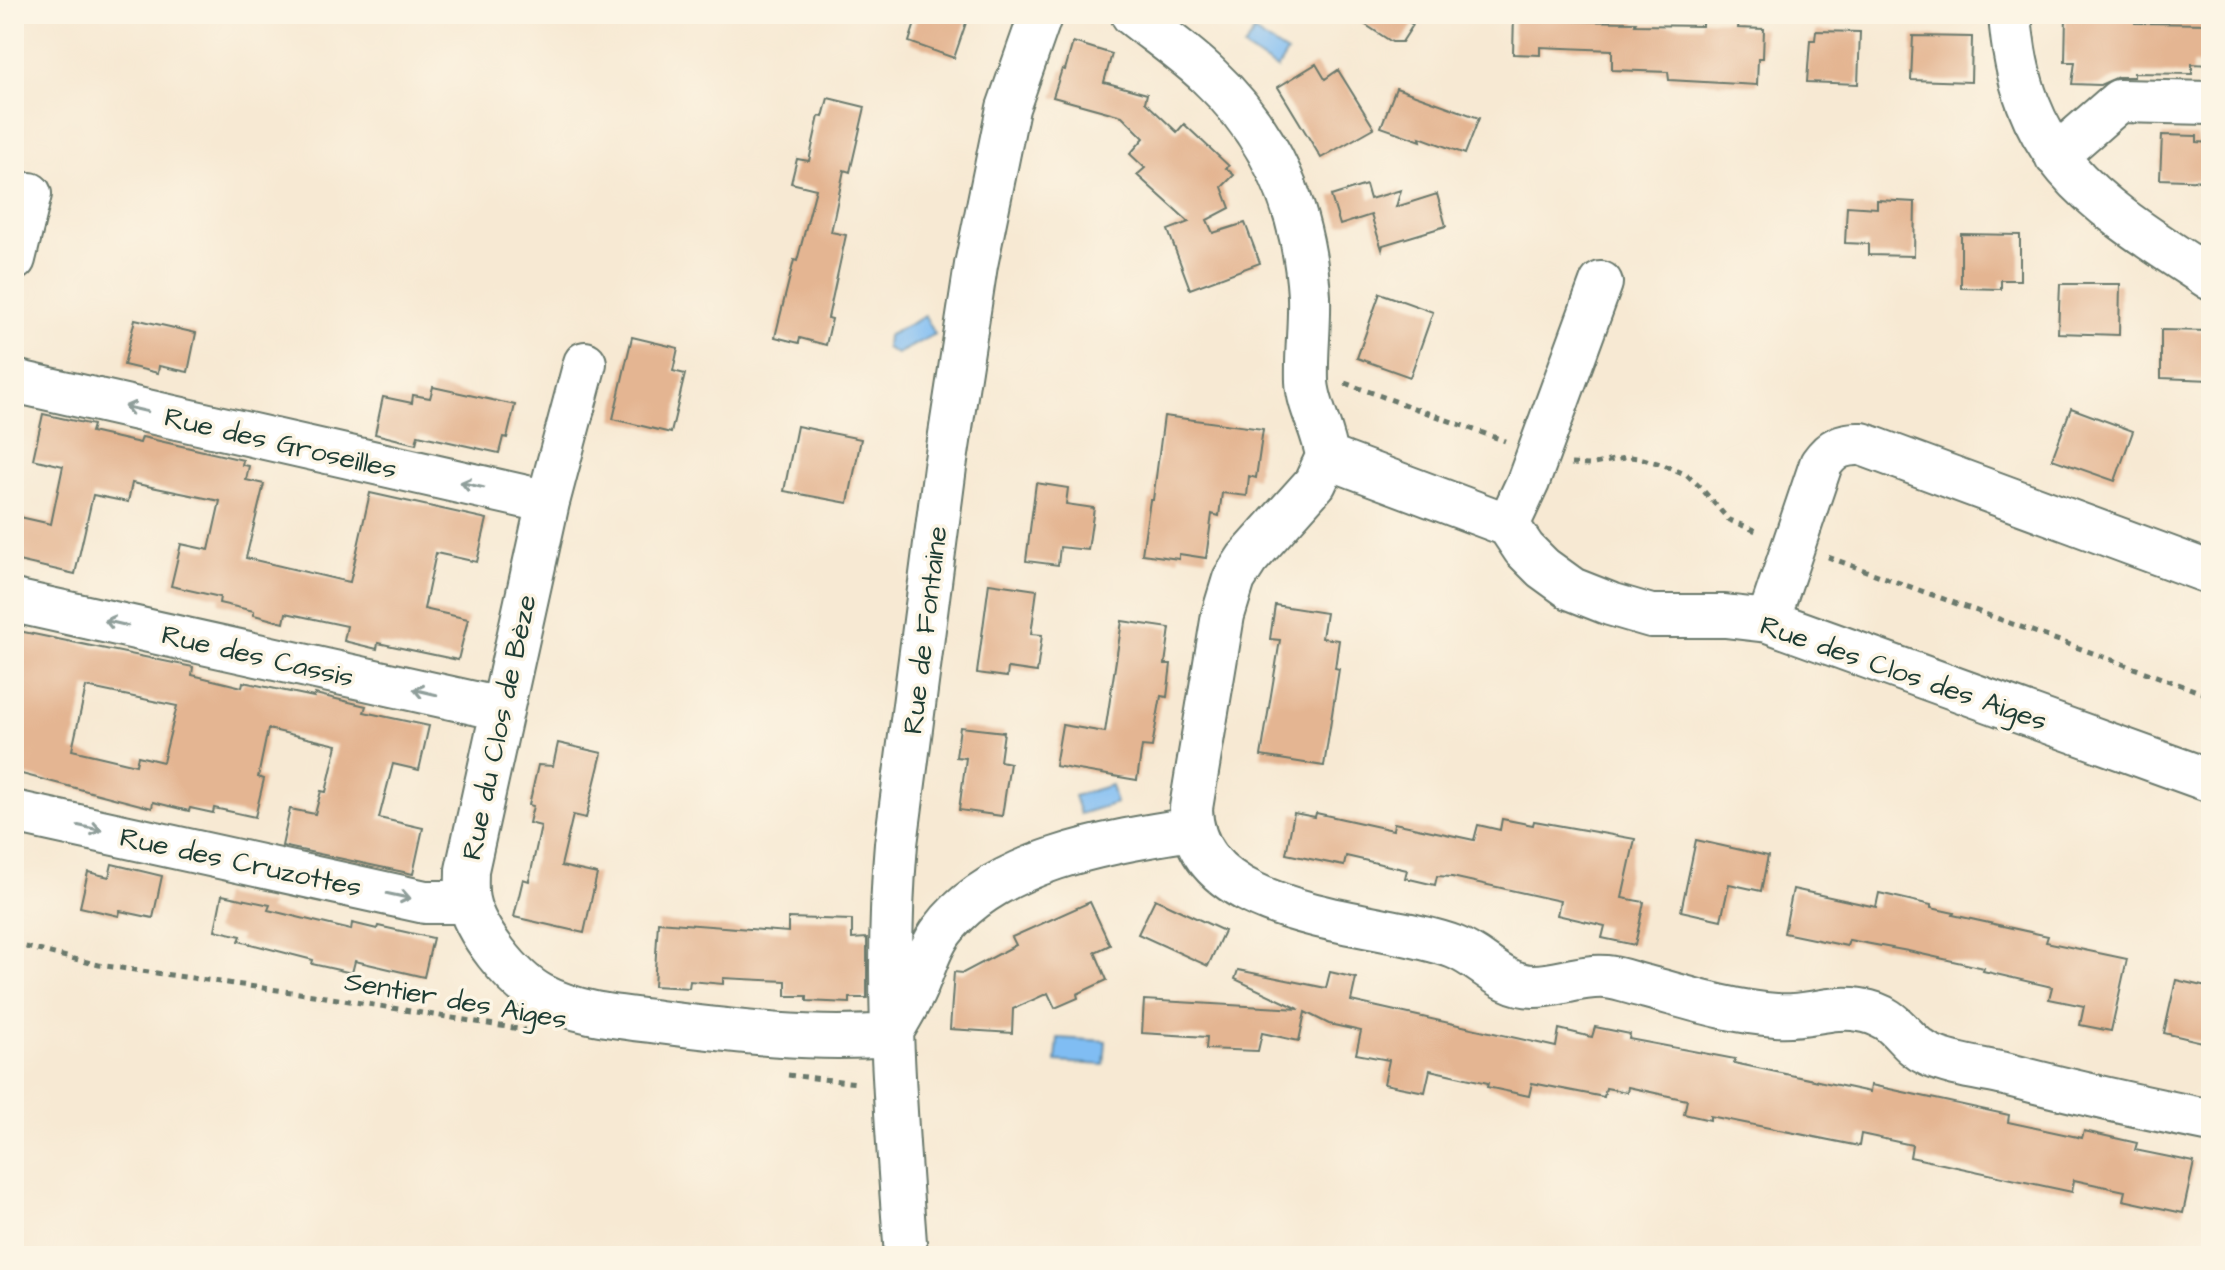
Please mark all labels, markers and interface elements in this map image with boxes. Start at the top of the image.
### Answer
street label: Rue des Groseilles [161,398,401,489]
one-way arrow [124,401,150,416]
one-way arrow [459,477,485,492]
street label: Rue de Fontaine [893,524,958,736]
street label: Rue du Clos de Bèze [452,591,547,864]
street label: Rue des Clos des Aiges [1754,606,2052,742]
one-way arrow [104,615,130,630]
street label: Rue des Cassis [158,615,357,697]
one-way arrow [413,684,438,699]
street label: Rue des Cruzottes [116,818,365,907]
one-way arrow [77,821,103,836]
one-way arrow [386,889,411,904]
street label: Sentier des Aiges [341,962,570,1040]

